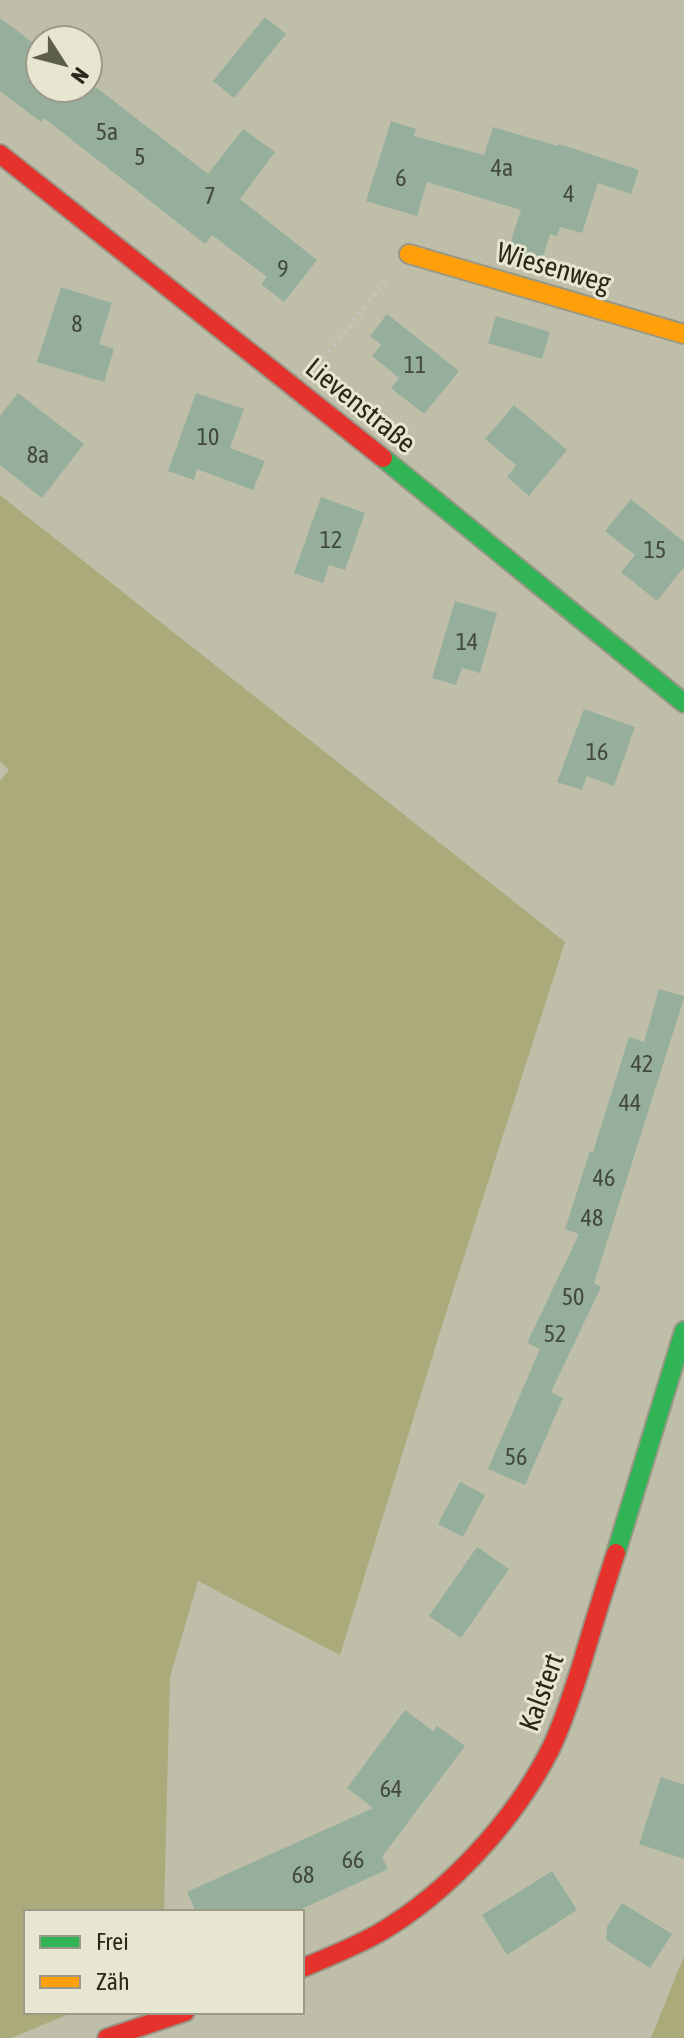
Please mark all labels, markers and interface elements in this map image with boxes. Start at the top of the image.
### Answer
north arrow [24,24,104,104]
text: N [66,63,95,89]
house number: 5a [96,118,118,145]
house number: 5 [134,143,146,170]
house number: 4a [491,154,513,181]
house number: 6 [395,164,407,191]
house number: 4 [563,180,575,207]
house number: 7 [204,182,216,209]
street label: Wiesenweg [493,236,615,298]
house number: 9 [277,255,289,282]
house number: 8 [71,310,83,337]
street label: Lievenstraße [300,351,422,459]
house number: 11 [404,351,426,378]
house number: 10 [197,423,219,450]
house number: 8a [27,441,49,468]
house number: 12 [320,526,342,553]
house number: 15 [644,536,666,563]
house number: 14 [456,628,478,655]
house number: 16 [586,738,608,765]
house number: 42 [631,1050,653,1077]
house number: 44 [619,1089,641,1116]
house number: 46 [593,1164,615,1191]
house number: 48 [581,1204,603,1231]
house number: 50 [562,1283,584,1310]
house number: 52 [544,1320,566,1347]
house number: 56 [505,1443,527,1470]
street label: Kalstert [512,1649,570,1735]
house number: 64 [380,1775,402,1802]
house number: 66 [342,1846,364,1873]
house number: 68 [292,1861,314,1888]
legend [24,1910,304,2014]
text: Frei [96,1928,129,1955]
text: Zäh [96,1968,130,1995]

